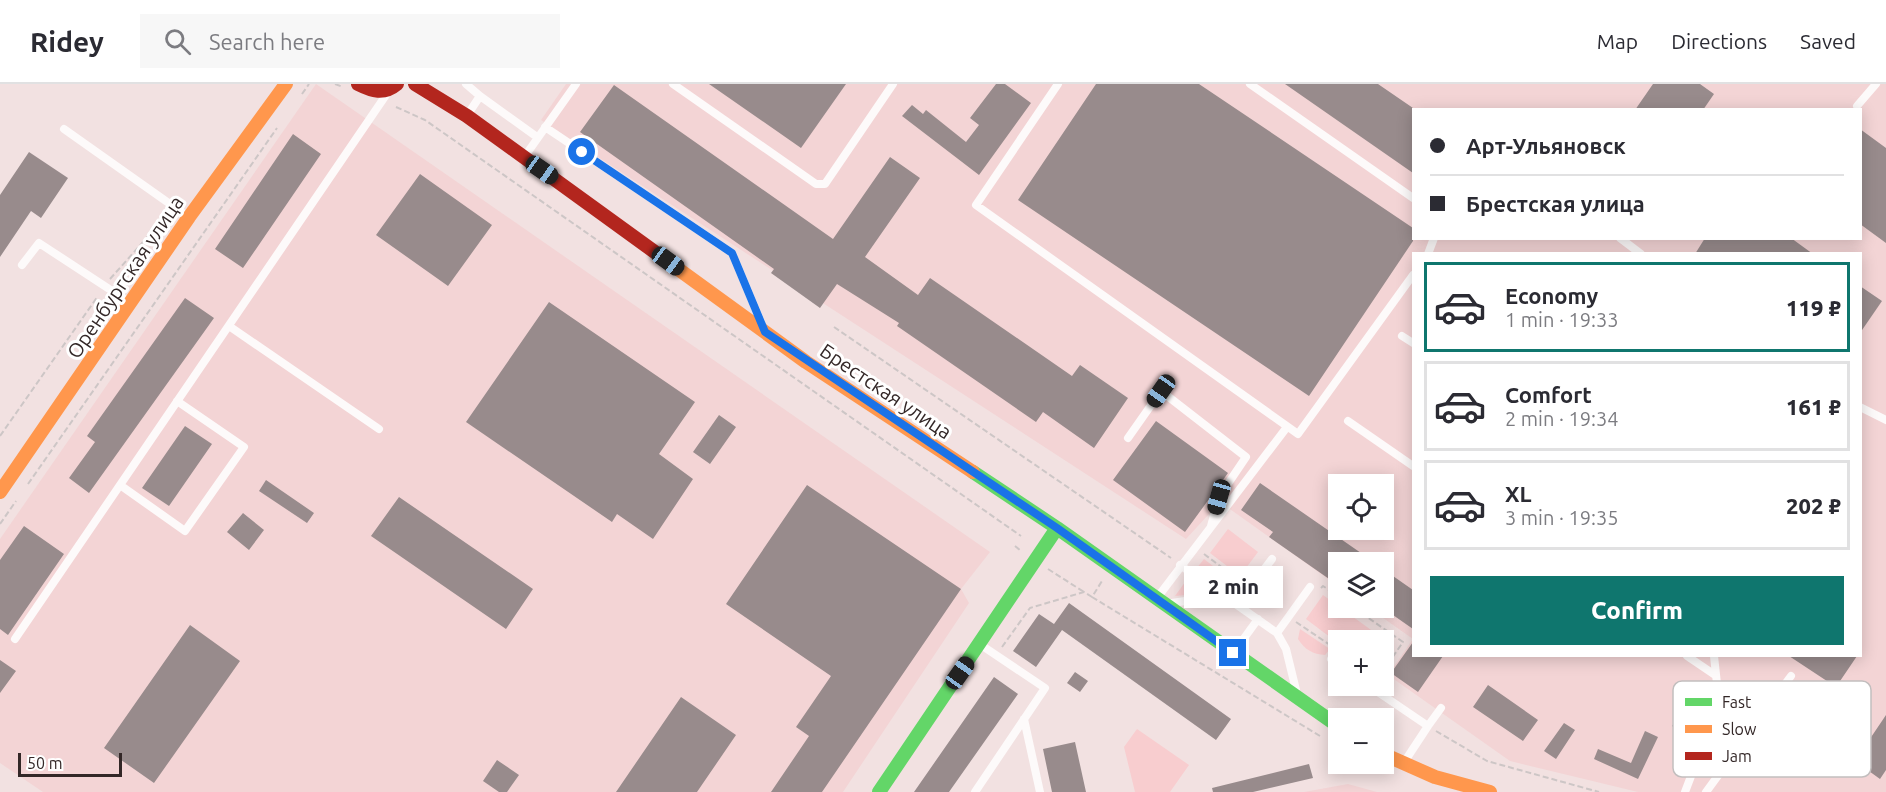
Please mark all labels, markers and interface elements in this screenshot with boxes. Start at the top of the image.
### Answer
search box [140,14,560,68]
icon: search [161,25,194,58]
text: Ridey [30,26,104,57]
text: Search here [209,29,325,54]
text: Map [1597,29,1638,53]
text: Directions [1671,29,1767,53]
text: Saved [1800,29,1856,53]
text: Арт-Ульяновск [1466,133,1626,158]
route start [568,138,595,165]
car [522,152,562,188]
street label: Оренбургская улица [62,191,188,363]
text: Брестская улица [1466,191,1645,216]
car [648,243,688,279]
icon: car [1433,280,1487,334]
text: Economy [1505,283,1598,308]
text: 119 ₽ [1786,295,1841,320]
text: 1 min · 19:33 [1505,308,1619,331]
street label: Брестская улица [816,339,956,443]
car [1143,371,1179,411]
icon: car [1433,379,1487,433]
text: Comfort [1505,382,1592,407]
text: 161 ₽ [1786,394,1841,419]
text: 2 min · 19:34 [1505,407,1619,430]
map controls [1328,474,1394,774]
button: locate [1328,474,1394,540]
car [1205,477,1233,517]
icon: car [1433,478,1487,532]
text: XL [1505,481,1532,506]
text: 202 ₽ [1786,493,1841,518]
text: 3 min · 19:35 [1505,506,1619,529]
button: layers [1328,552,1394,618]
callout: 2 min [1184,566,1282,608]
text: 2 min [1208,575,1259,598]
button: Confirm [1430,576,1844,645]
button: + [1328,630,1394,696]
route end [1219,639,1246,666]
car [942,653,978,693]
legend [1673,681,1871,777]
text: Fast [1722,693,1752,711]
button: − [1328,708,1394,774]
text: Slow [1722,720,1757,738]
text: Jam [1722,747,1752,765]
scale bar [18,750,122,778]
text: 50 m [27,754,63,772]

